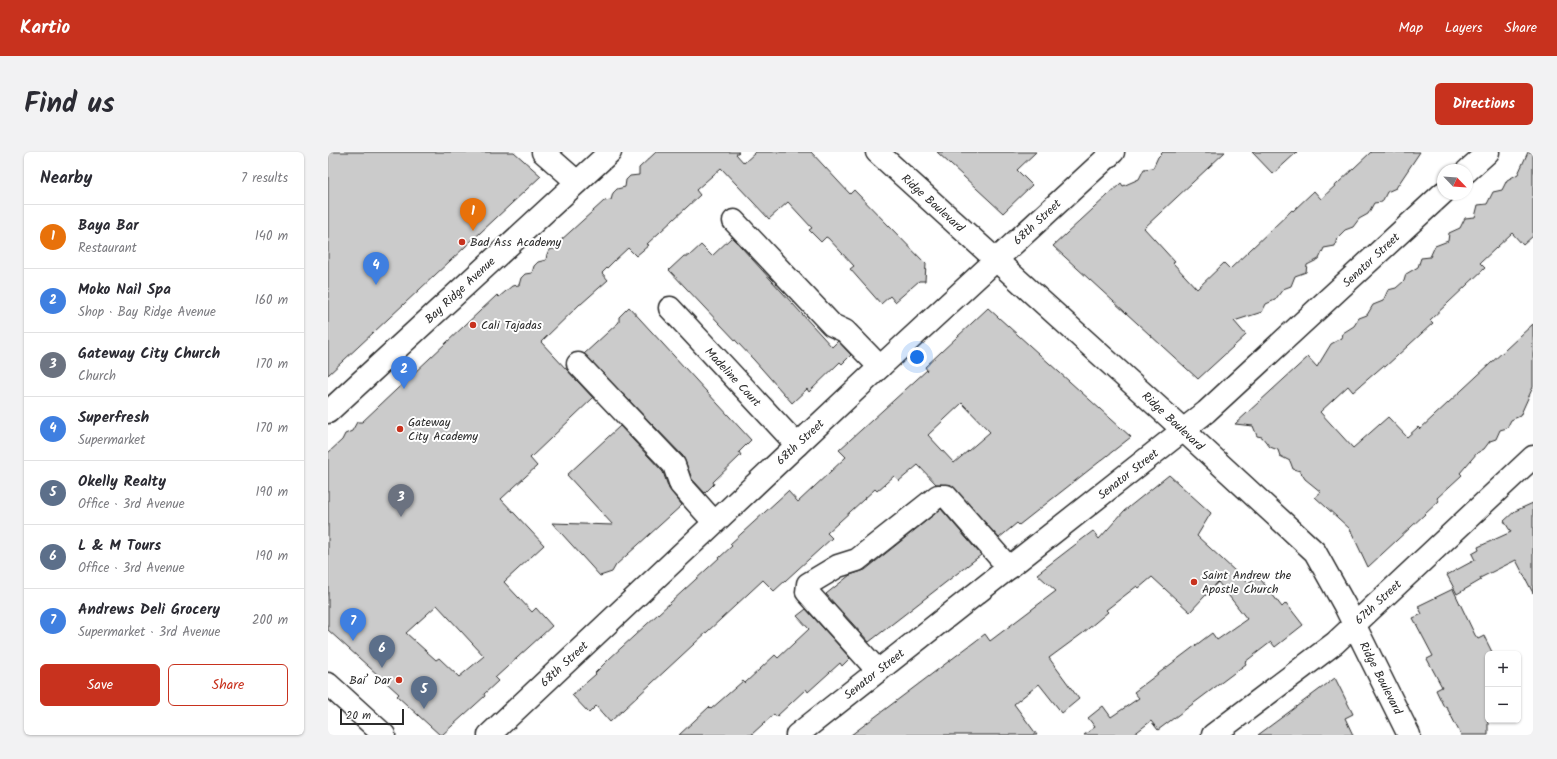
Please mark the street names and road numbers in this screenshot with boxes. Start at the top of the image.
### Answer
street label: Ridge Boulevard [897,170,969,238]
street label: 68th Street [1009,195,1066,250]
street label: Senator Street [1338,228,1405,292]
street label: Bay Ridge Avenue [421,252,500,328]
street label: Madeline Court [700,343,766,412]
street label: Ridge Boulevard [1137,387,1209,456]
street label: 68th Street [772,415,829,470]
street label: Senator Street [1094,444,1163,504]
street label: 67th Street [1350,575,1406,629]
street label: 68th Street [536,637,593,692]
street label: Ridge Boulevard [1354,638,1408,719]
street label: Senator Street [840,644,909,704]

